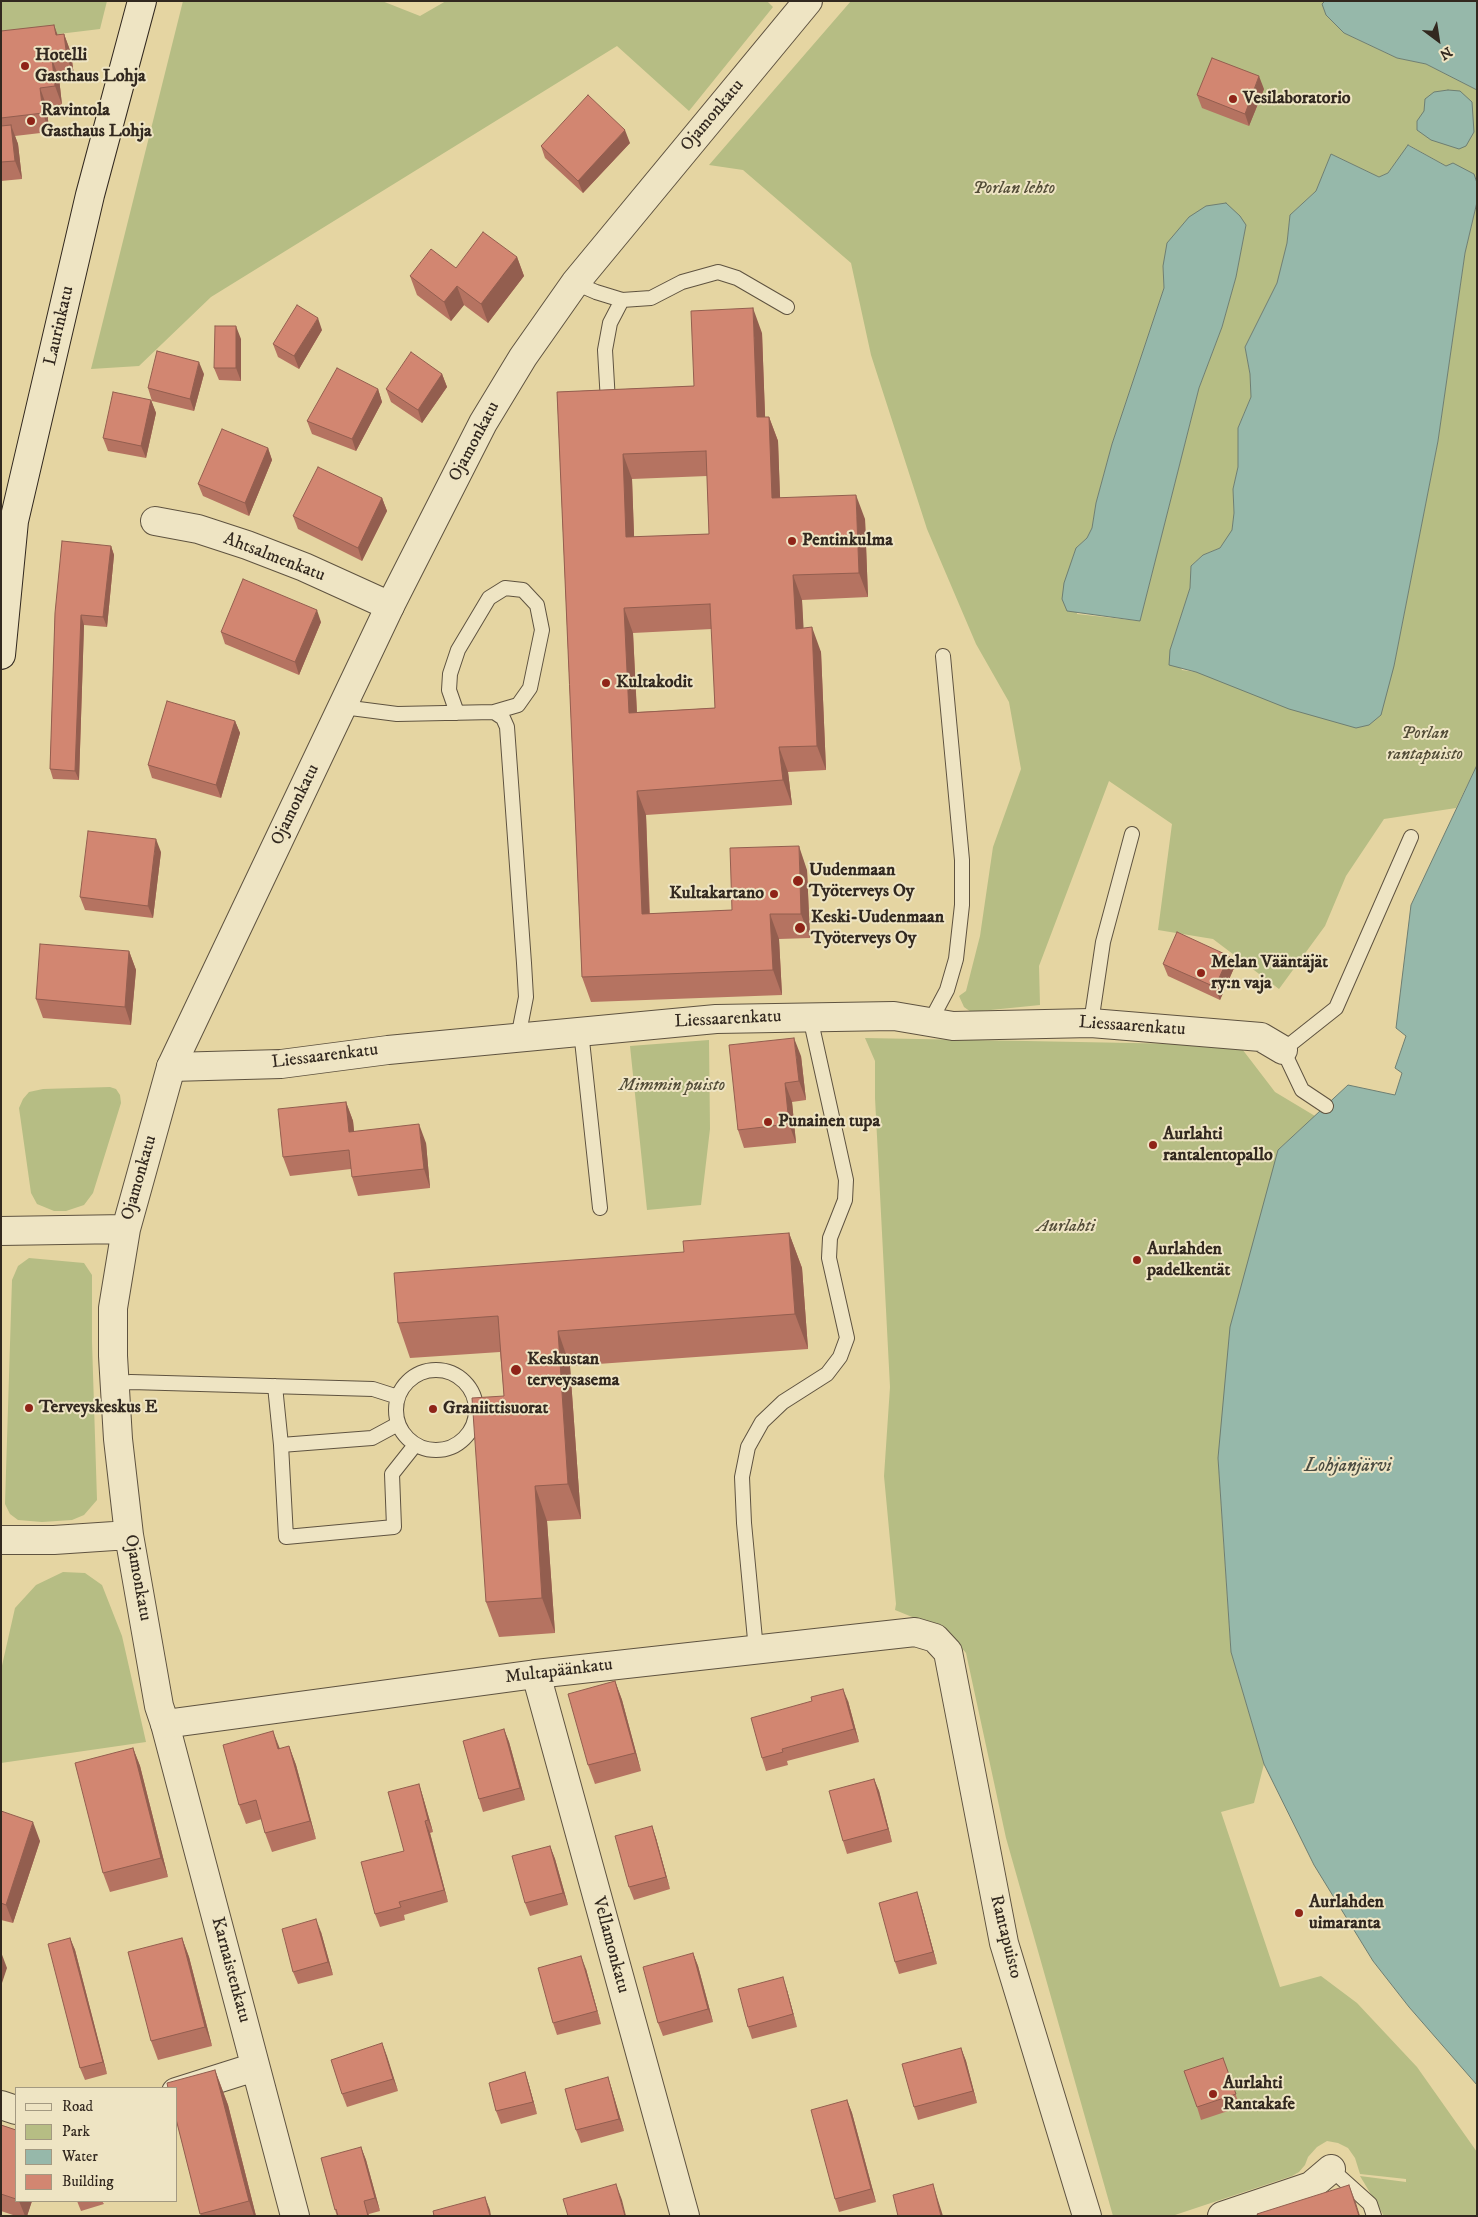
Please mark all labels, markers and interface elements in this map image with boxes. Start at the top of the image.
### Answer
north arrow [1413,15,1463,65]
text: N [1436,42,1455,64]
place label: Hotelli Gasthaus Lohja [35,45,146,88]
marker: Hotelli Gasthaus Lohja [19,60,31,72]
street label: Ojamonkatu [677,76,749,156]
place label: Vesilaboratorio [1243,88,1351,110]
marker: Vesilaboratorio [1227,93,1239,105]
place label: Ravintola Gasthaus Lohja [41,100,152,142]
marker: Ravintola Gasthaus Lohja [25,115,37,127]
park label: Porlan lehto [973,178,1055,200]
street label: Laurinkatu [40,284,80,368]
street label: Ojamonkatu [445,398,505,486]
street label: Ahtsalmenkatu [220,529,328,587]
place label: Pentinkulma [802,530,893,552]
marker: Pentinkulma [786,535,798,547]
place label: Kultakodit [616,672,693,694]
marker: Kultakodit [600,677,612,689]
park label: Porlan rantapuisto [1387,723,1463,766]
street label: Ojamonkatu [267,761,325,849]
place label: Uudenmaan Työterveys Oy [809,860,914,902]
marker: Uudenmaan Työterveys Oy [791,874,805,888]
place label: Kultakartano [669,883,764,905]
marker: Kultakartano [768,888,780,900]
place label: Keski-Uudenmaan Työterveys Oy [811,907,944,950]
marker: Keski-Uudenmaan Työterveys Oy [793,921,807,935]
place label: Melan Vääntäjät ry:n vaja [1211,952,1328,994]
marker: Melan Vääntäjät ry:n vaja [1195,967,1207,979]
street label: Liessaarenkatu [674,1006,782,1034]
street label: Liessaarenkatu [1078,1012,1186,1042]
street label: Liessaarenkatu [271,1040,379,1074]
park label: Mimmin puisto [619,1075,725,1097]
place label: Punainen tupa [778,1111,880,1133]
marker: Punainen tupa [762,1116,774,1128]
place label: Aurlahti rantalentopallo [1163,1124,1273,1166]
street label: Ojamonkatu [118,1133,162,1223]
marker: Aurlahti rantalentopallo [1147,1139,1159,1151]
park label: Aurlahti [1037,1216,1095,1238]
place label: Aurlahden padelkentät [1147,1239,1230,1282]
marker: Aurlahden padelkentät [1131,1254,1143,1266]
place label: Keskustan terveysasema [527,1349,619,1392]
marker: Keskustan terveysasema [509,1363,523,1377]
place label: Terveyskeskus E [39,1397,157,1419]
place label: Graniittisuorat [443,1398,548,1420]
marker: Terveyskeskus E [23,1402,35,1414]
marker: Graniittisuorat [427,1403,439,1415]
water label: Lohjanjärvi [1304,1456,1392,1478]
street label: Ojamonkatu [119,1533,155,1623]
street label: Multapäänkatu [504,1655,614,1689]
place label: Aurlahden uimaranta [1309,1892,1384,1935]
street label: Rantapuisto [984,1893,1026,1981]
street label: Vellamonkatu [587,1894,633,1996]
marker: Aurlahden uimaranta [1293,1907,1305,1919]
street label: Karnaistenkatu [206,1915,254,2025]
place label: Aurlahti Rantakafe [1223,2073,1295,2116]
legend [15,2087,178,2202]
marker: Aurlahti Rantakafe [1207,2088,1219,2100]
text: Road [62,2097,93,2116]
text: Park [62,2122,90,2141]
text: Water [62,2147,98,2166]
text: Building [62,2172,114,2191]

